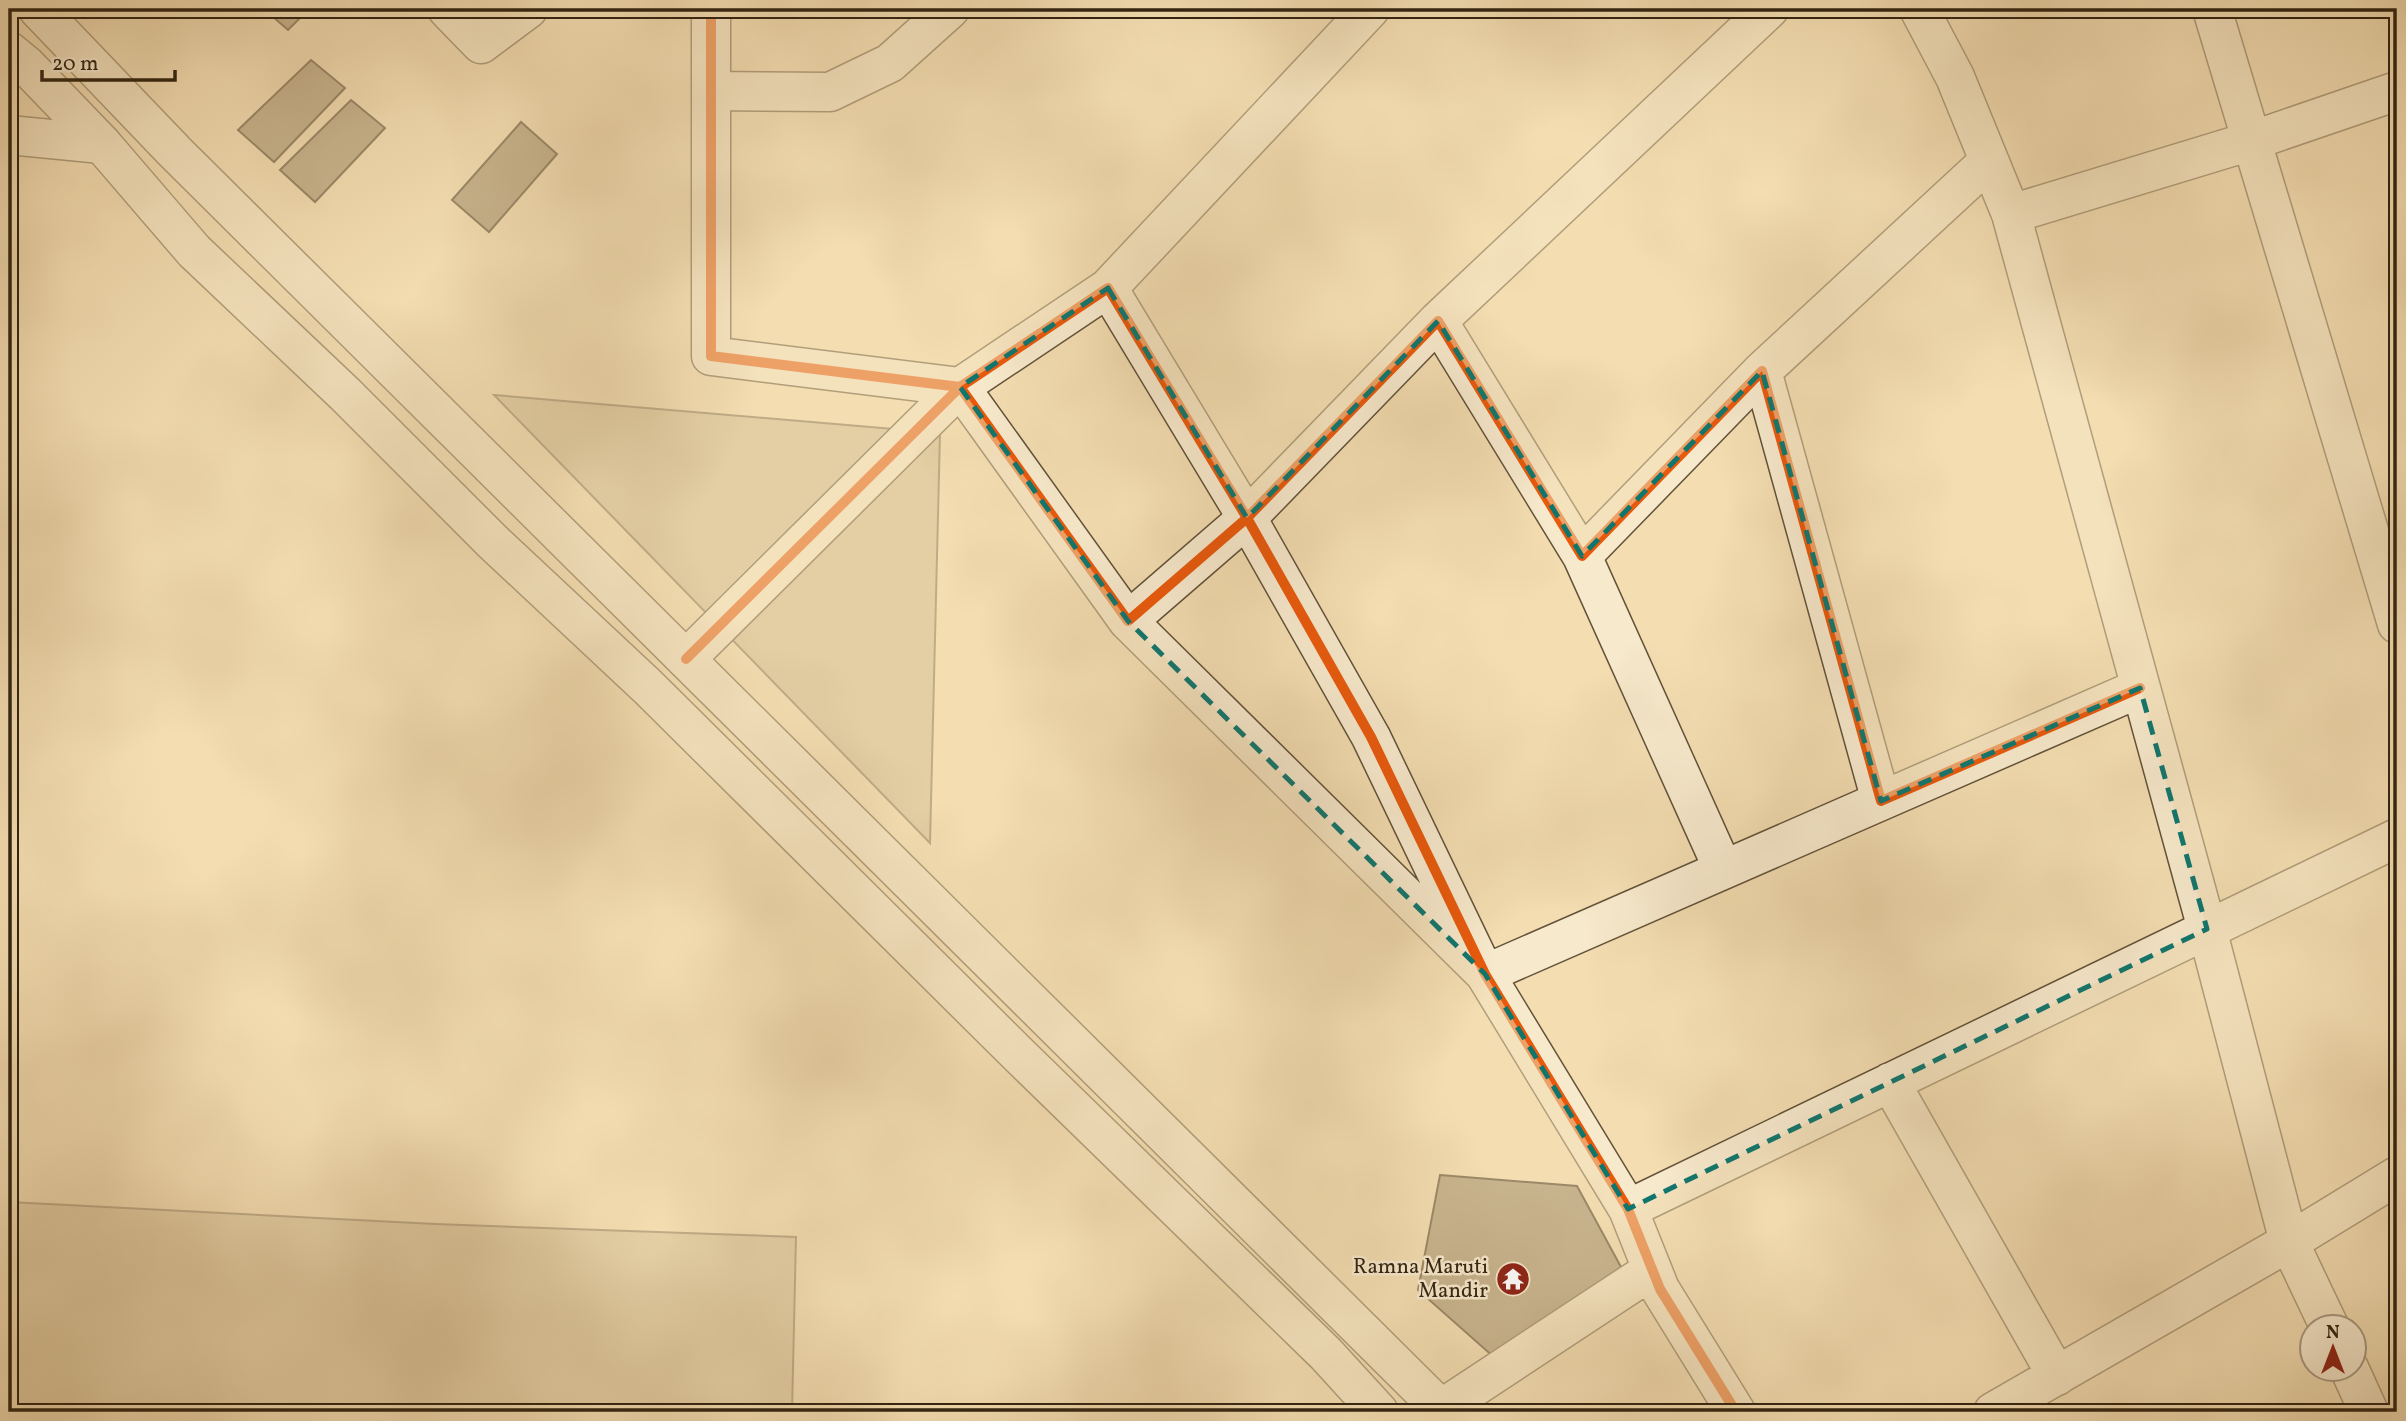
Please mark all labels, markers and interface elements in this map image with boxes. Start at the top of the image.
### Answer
scale bar [42,38,175,82]
text: 20 m [52,50,98,79]
place label: Ramna Maruti Mandir [1353,1253,1488,1306]
temple icon: Ramna Maruti Mandir [1494,1260,1532,1298]
north arrow [2298,1312,2368,1382]
text: N [2326,1320,2340,1346]

